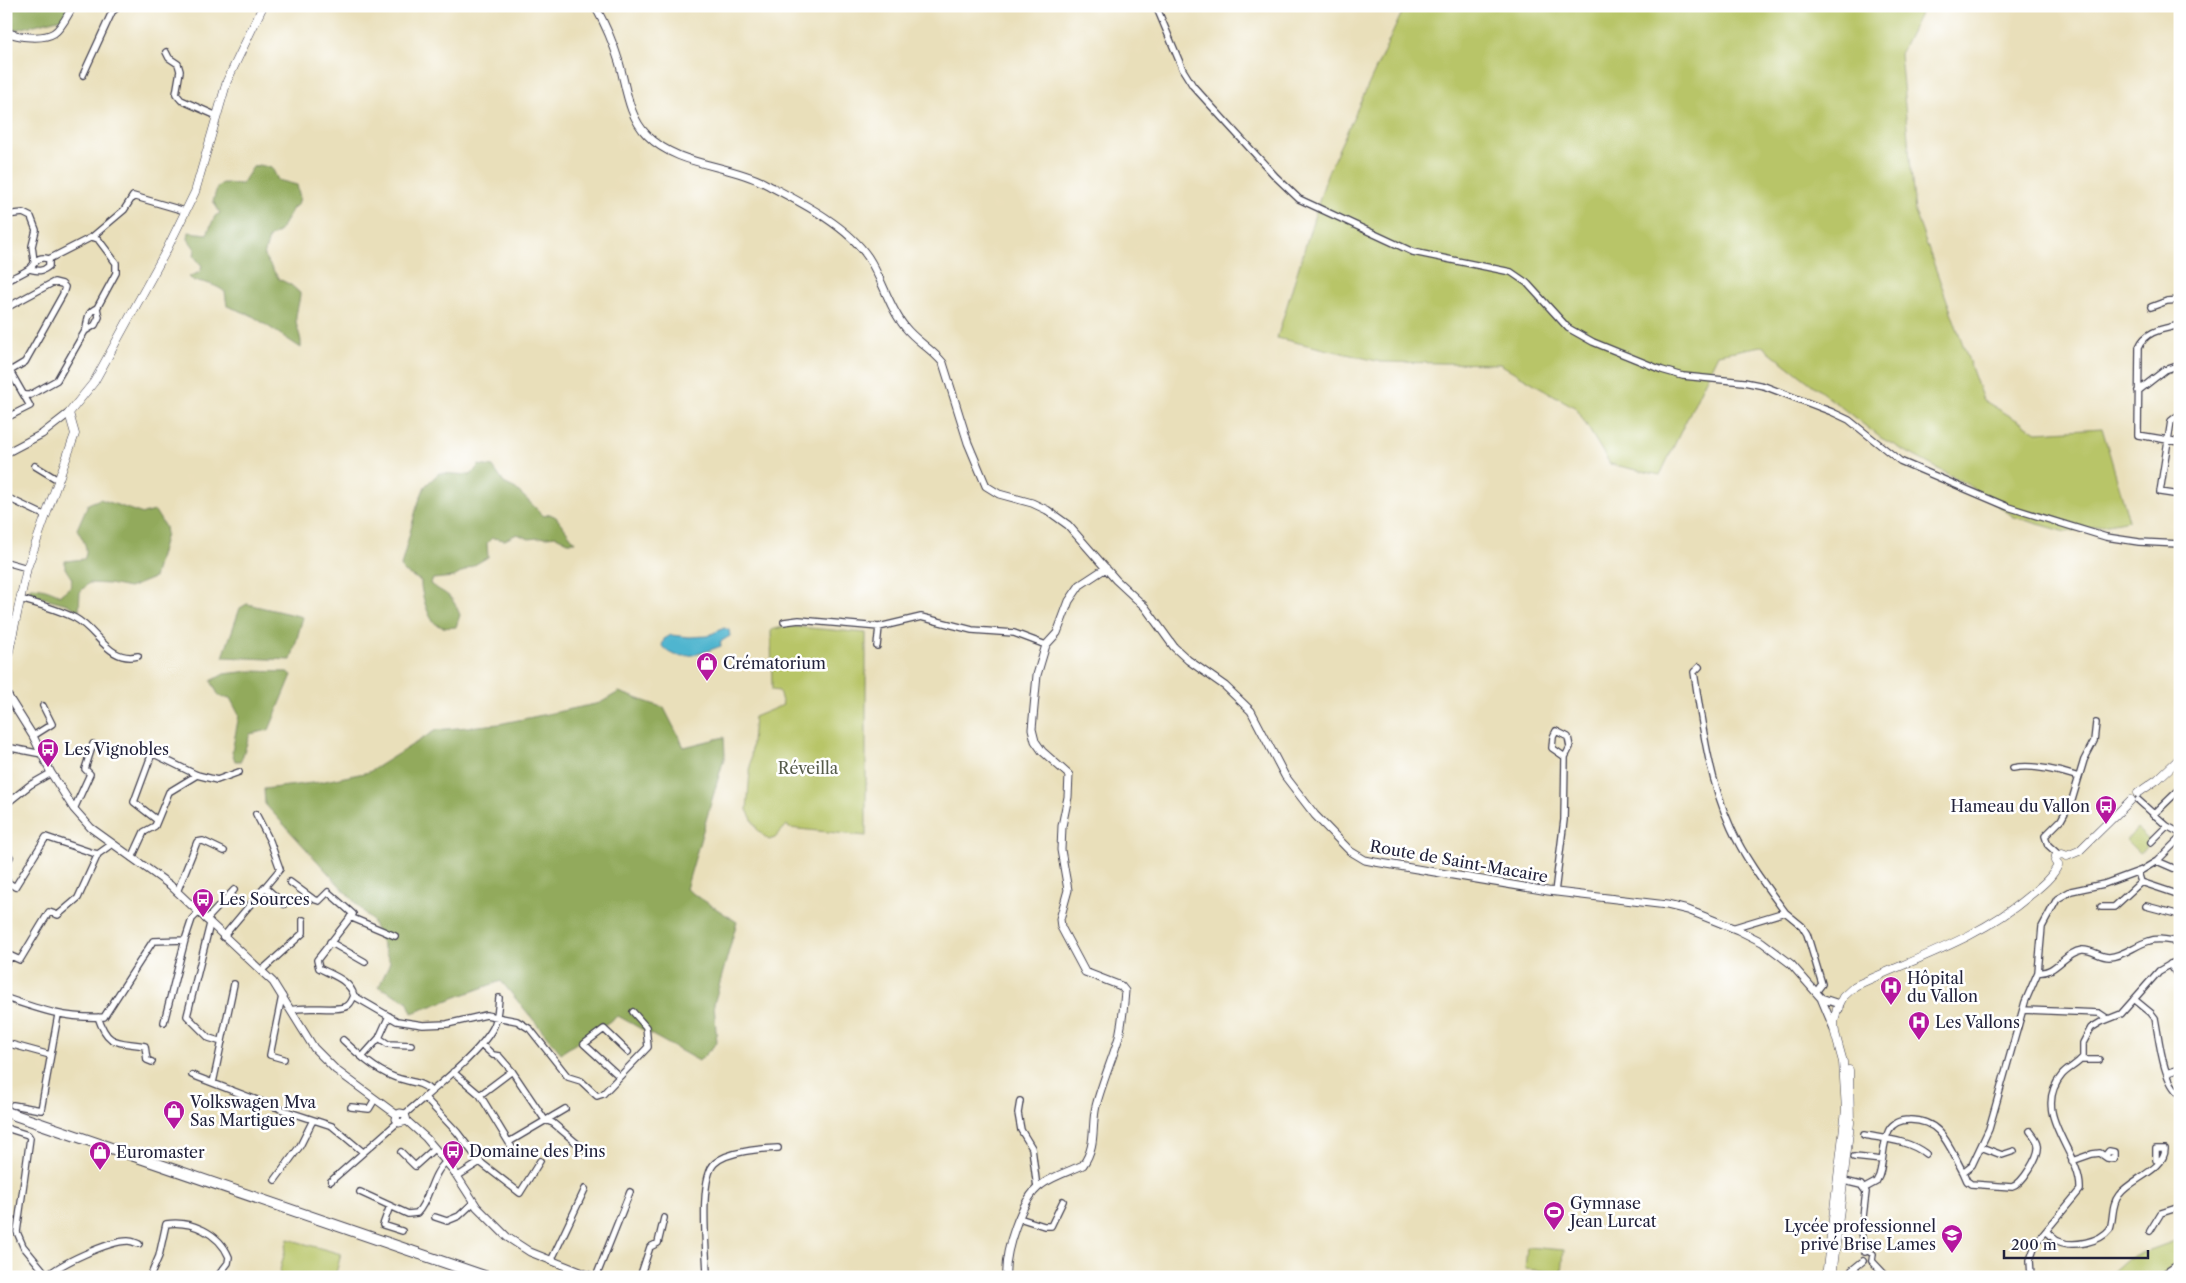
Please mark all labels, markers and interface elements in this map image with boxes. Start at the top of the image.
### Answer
shop icon: Crématorium [695,651,719,682]
place label: Crématorium [723,653,826,673]
bus stop icon: Les Vignobles [36,737,60,768]
place label: Les Vignobles [64,739,169,759]
park label: Réveilla [778,758,839,778]
bus stop icon: Hameau du Vallon [2094,794,2118,825]
place label: Hameau du Vallon [1950,796,2090,816]
street label: Route de Saint-Macaire [1368,835,1550,887]
bus stop icon: Les Sources [191,887,215,918]
place label: Les Sources [219,889,310,909]
place label: Hôpital du Vallon [1907,968,1978,1006]
hospital icon: Hôpital du Vallon [1879,975,1903,1006]
hospital icon: Les Vallons [1907,1010,1931,1041]
place label: Les Vallons [1935,1012,2020,1032]
place label: Volkswagen Mva Sas Martigues [189,1092,317,1130]
shop icon: Volkswagen Mva Sas Martigues [162,1099,186,1130]
bus stop icon: Domaine des Pins [441,1139,465,1170]
shop icon: Euromaster [88,1140,112,1171]
place label: Domaine des Pins [469,1141,606,1161]
place label: Euromaster [116,1142,205,1162]
place label: Gymnase Jean Lurcat [1567,1193,1657,1231]
sports icon: Gymnase Jean Lurcat [1542,1200,1566,1231]
place label: Lycée professionnel privé Brise Lames [1784,1216,1936,1254]
school or university icon: Lycée professionnel privé Brise Lames [1940,1223,1964,1254]
scale bar [2004,1228,2147,1260]
text: 200 m [2011,1235,2057,1254]

